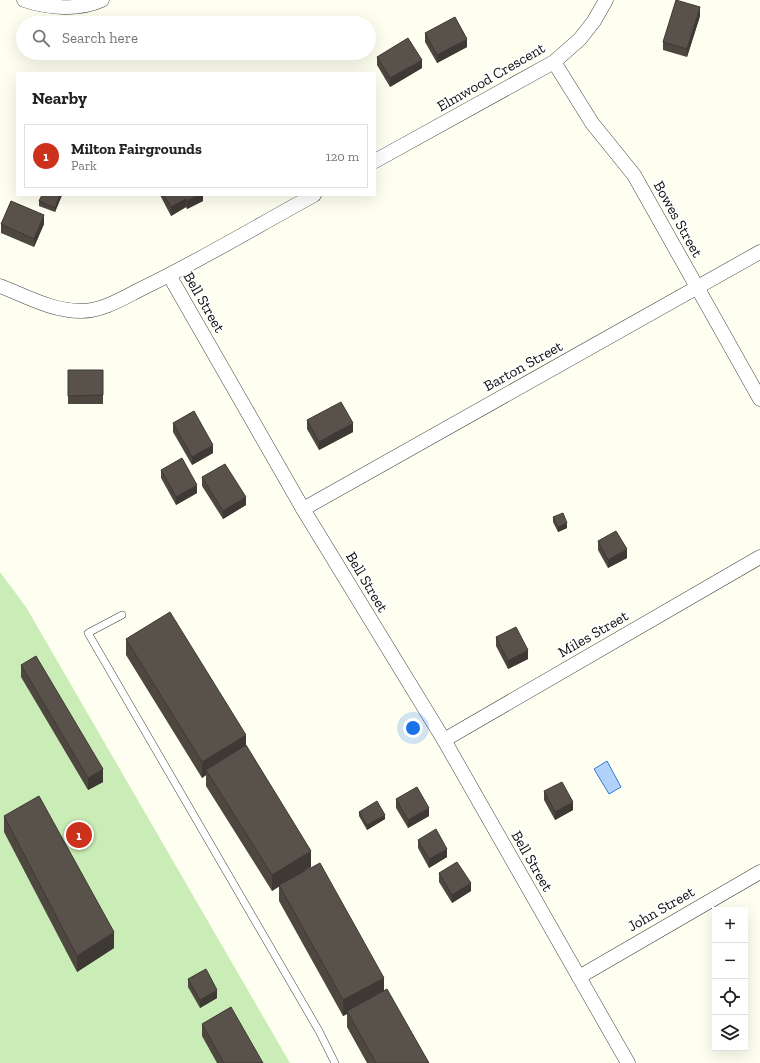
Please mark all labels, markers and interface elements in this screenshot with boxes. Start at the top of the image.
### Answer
search box [16,16,376,60]
icon: search [30,27,52,49]
text: Search here [62,29,138,47]
street label: Elmwood Crescent [434,39,549,115]
text: Nearby [32,88,87,108]
text: Milton Fairgrounds [71,140,202,158]
text: 1 [43,149,49,164]
text: 120 m [326,149,359,164]
text: Park [71,158,97,173]
street label: Bowes Street [650,178,707,261]
street label: Bell Street [179,268,229,336]
street label: Barton Street [480,337,566,395]
street label: Bell Street [342,549,392,616]
street label: Miles Street [555,606,632,661]
your location [403,718,423,738]
pin: 1 [66,820,92,850]
street label: Bell Street [507,827,557,895]
street label: John Street [624,882,698,935]
map controls [712,907,748,1051]
button: + [712,907,748,943]
button: − [712,943,748,979]
button: locate [712,979,748,1015]
button: layers [712,1015,748,1051]

